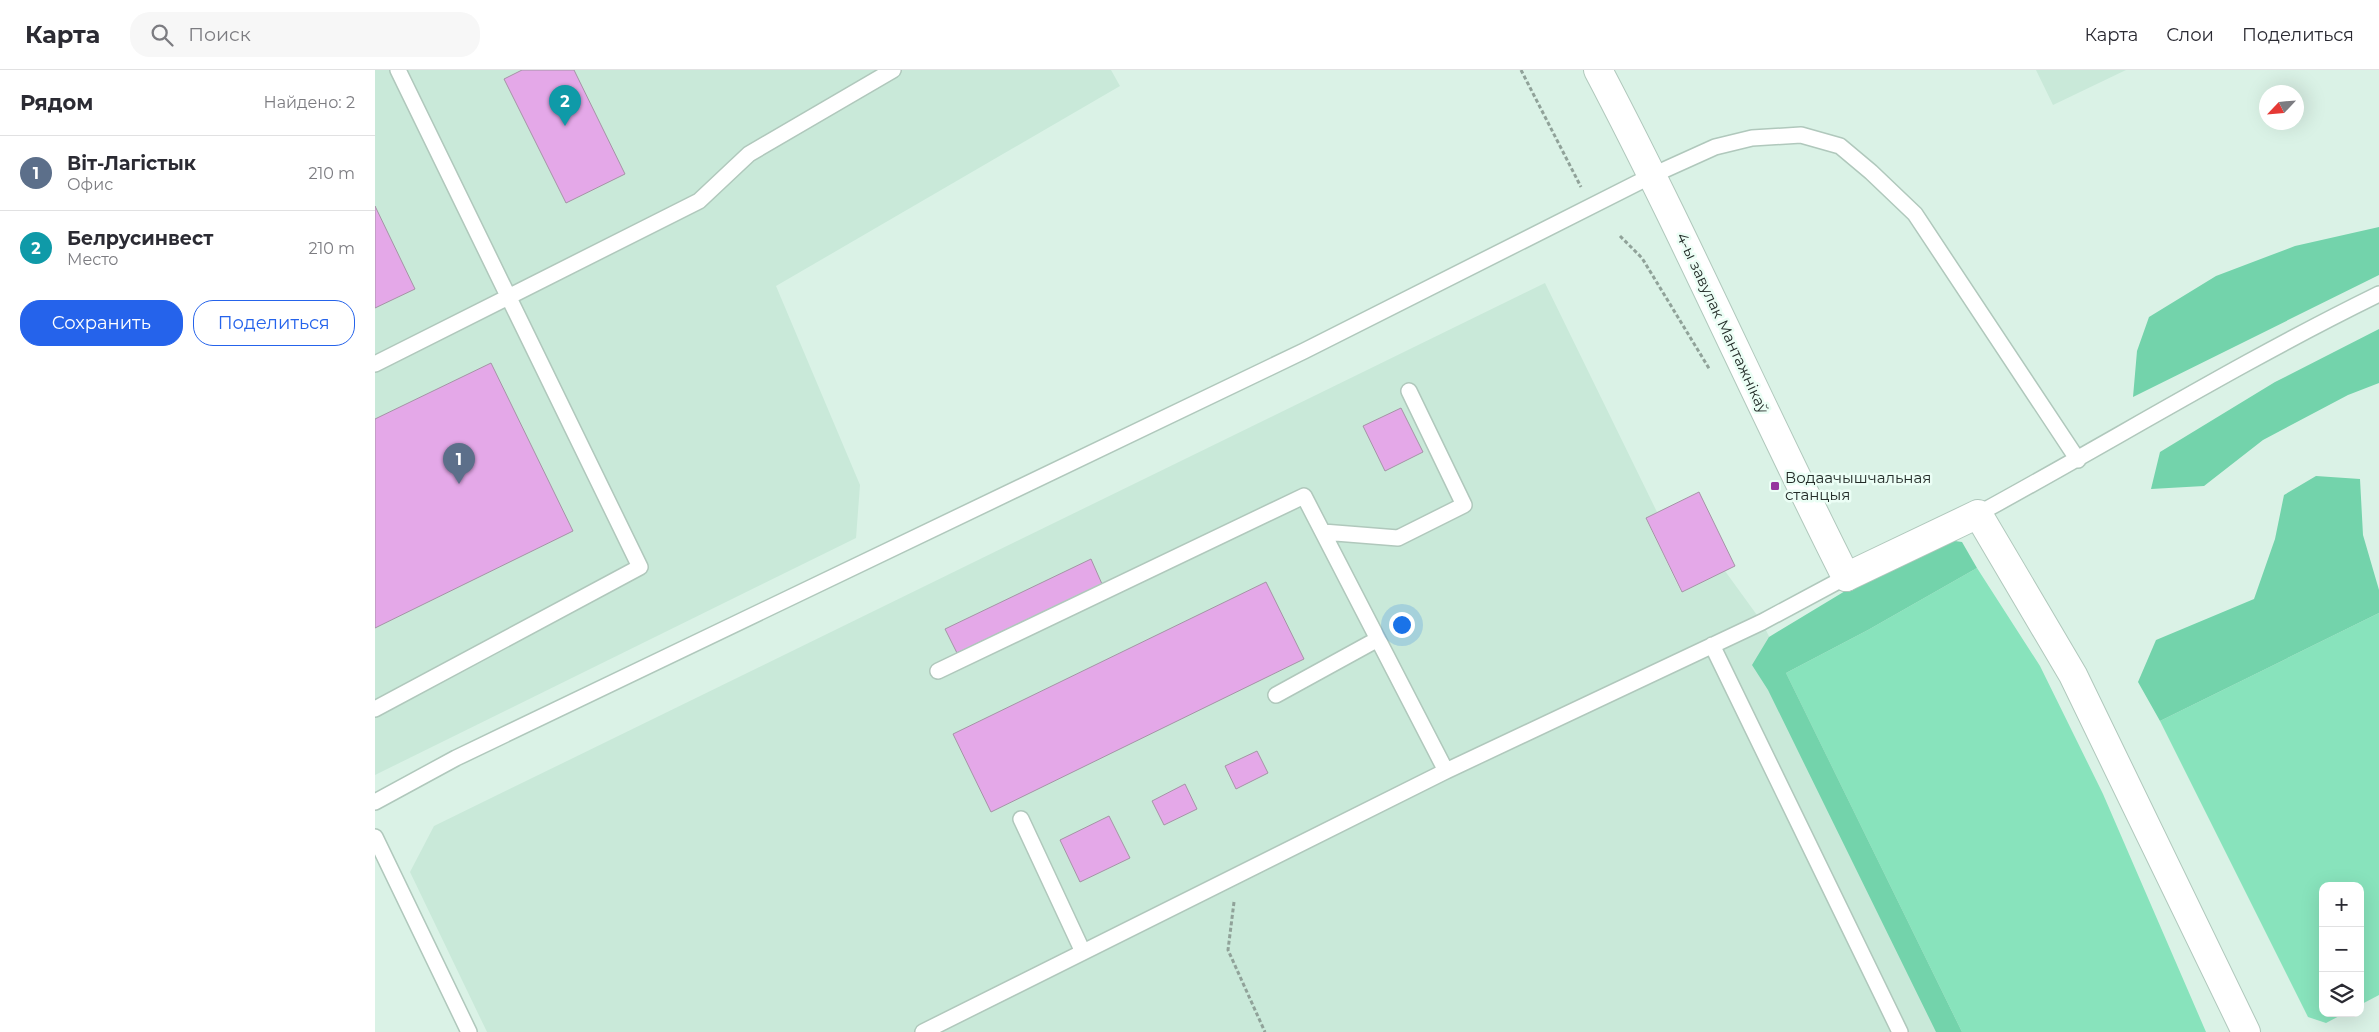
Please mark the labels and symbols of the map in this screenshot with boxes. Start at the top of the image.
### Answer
pin: 2 [549,85,581,126]
north arrow [2259,85,2304,130]
street label: 4-ы завулак Мантажнікаў [1673,229,1774,417]
pin: 1 [443,443,475,484]
place label: Водаачышчальная станцыя [1785,468,1931,504]
marker: Водаачышчальная станцыя [1769,480,1781,492]
your location [1389,612,1415,638]

